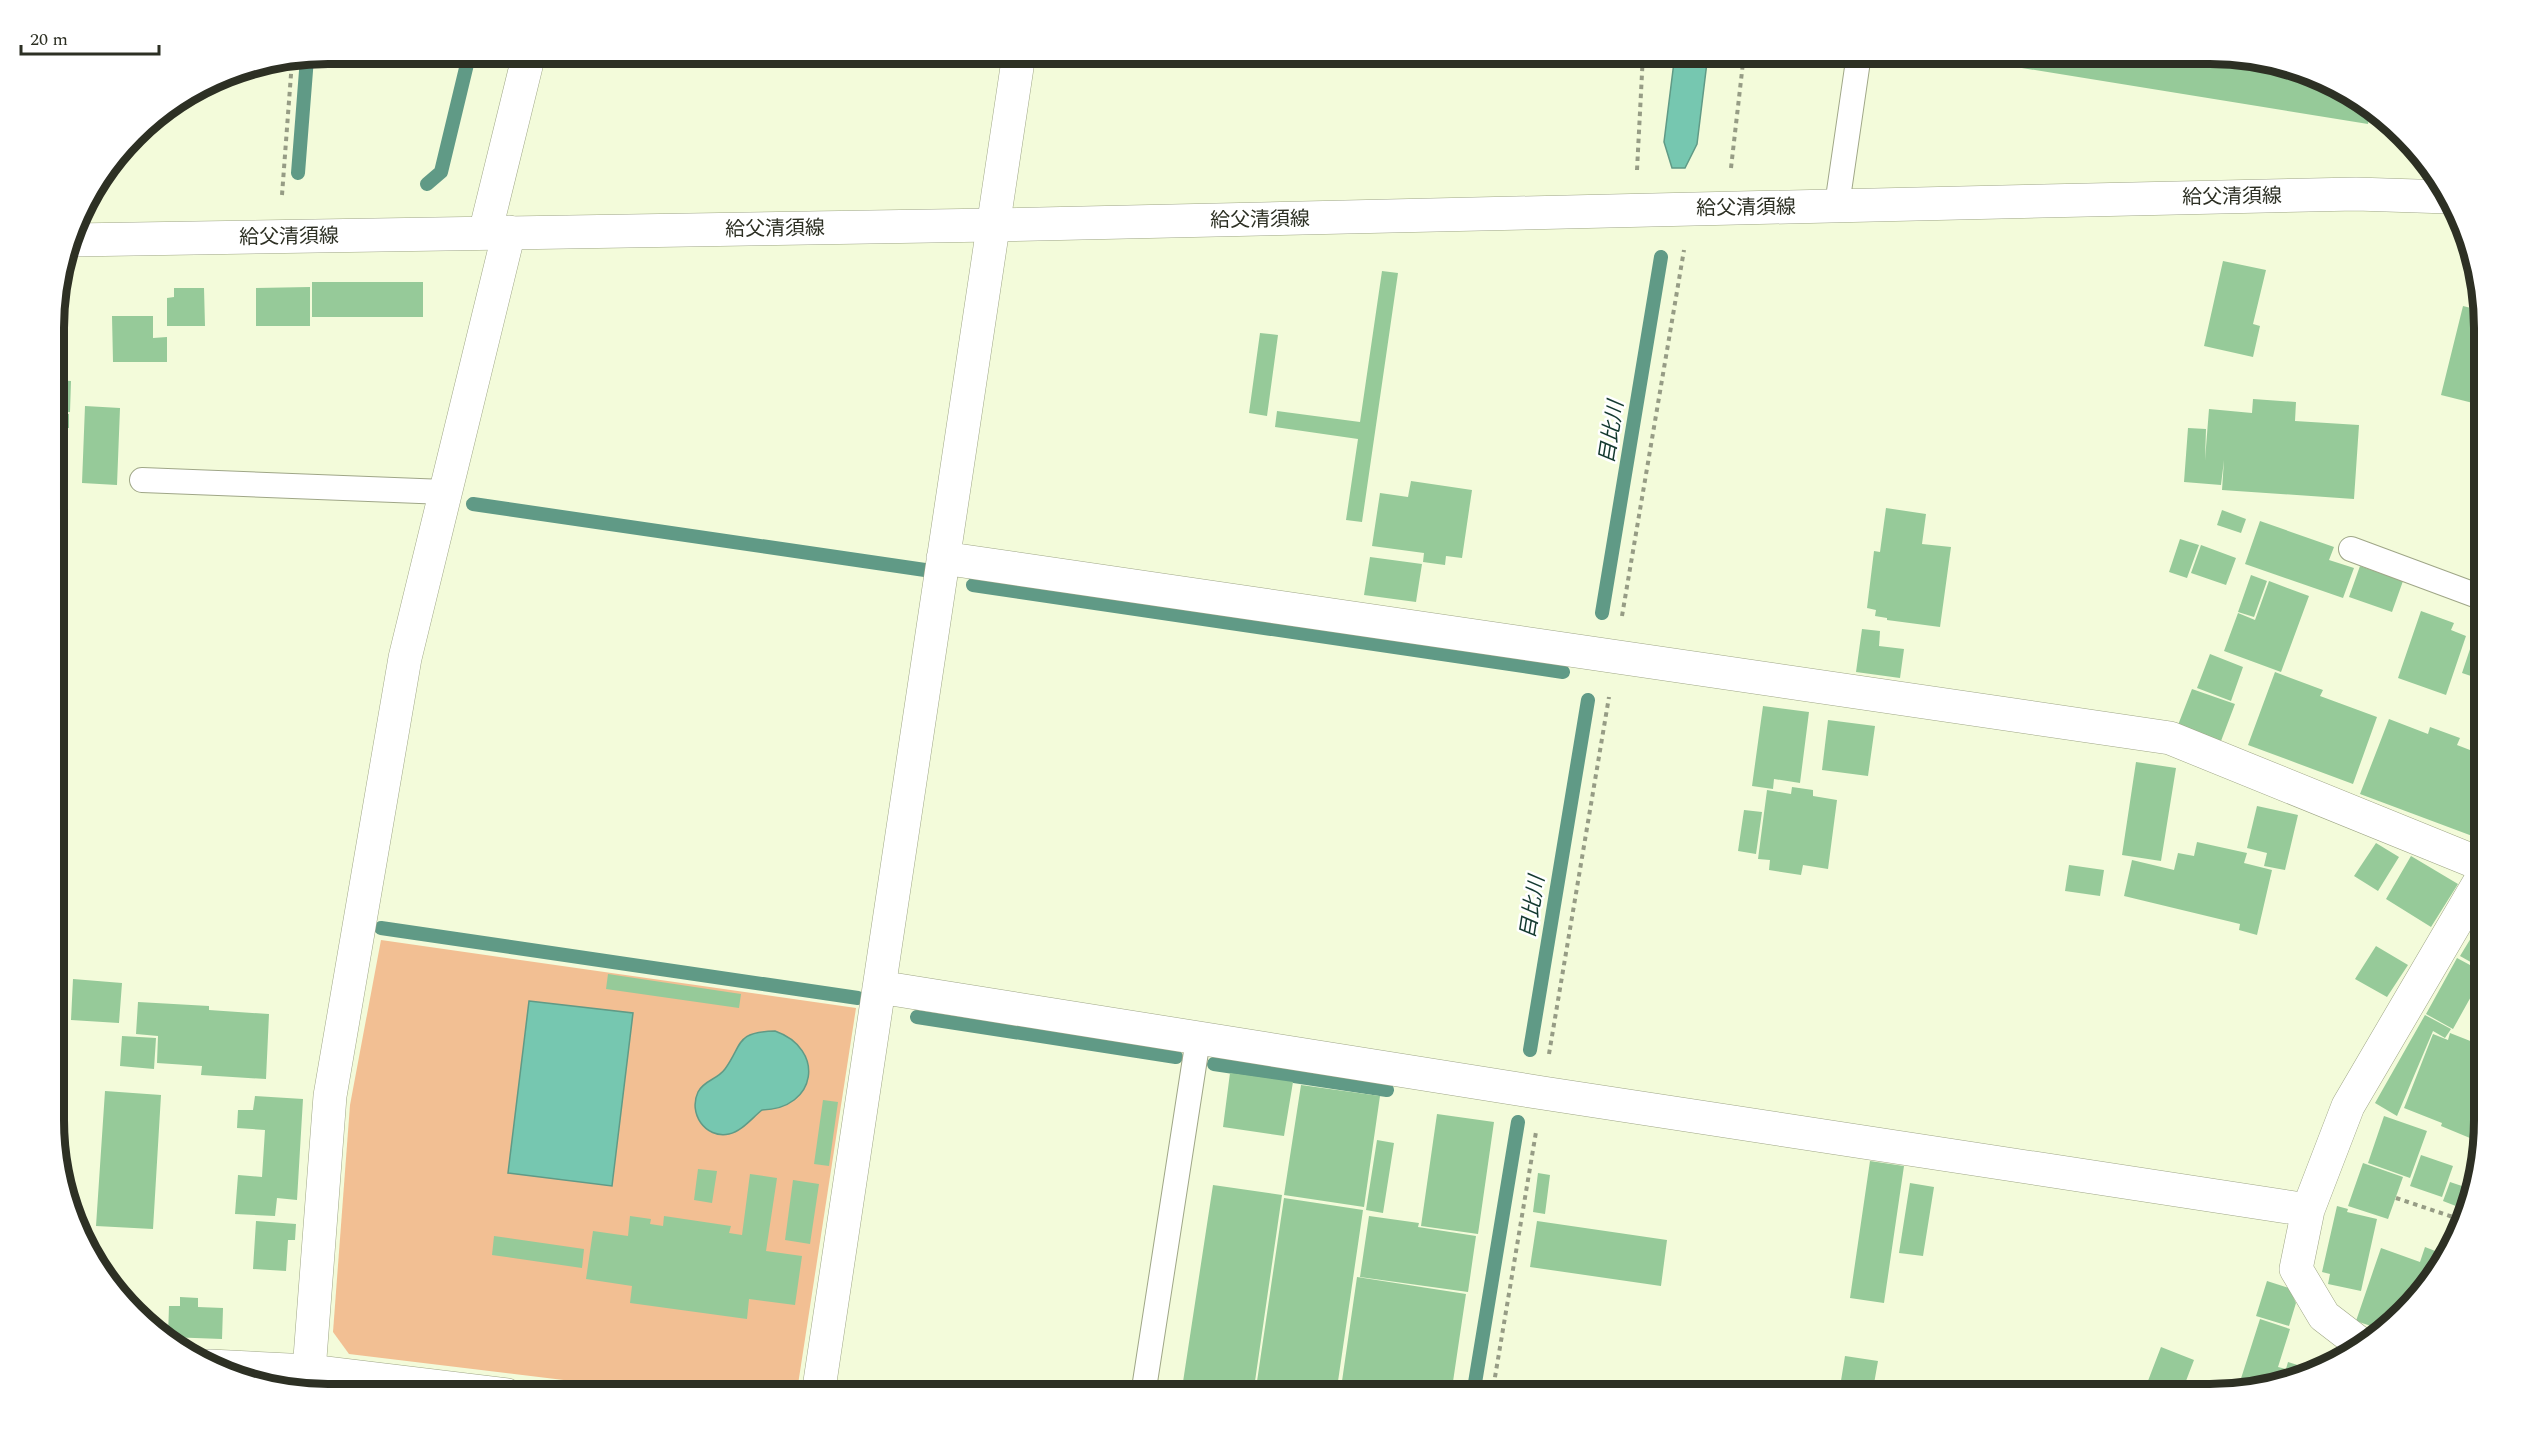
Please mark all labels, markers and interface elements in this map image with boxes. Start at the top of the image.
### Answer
scale bar [21,18,159,56]
text: 20 m [30,26,68,53]
street label: 給父清須線 [2182,181,2282,213]
street label: 給父清須線 [1696,192,1796,224]
street label: 給父清須線 [1210,204,1310,236]
street label: 給父清須線 [725,213,825,245]
street label: 給父清須線 [239,221,339,253]
water label: 目比川 [1591,397,1633,466]
water label: 目比川 [1512,872,1554,941]

